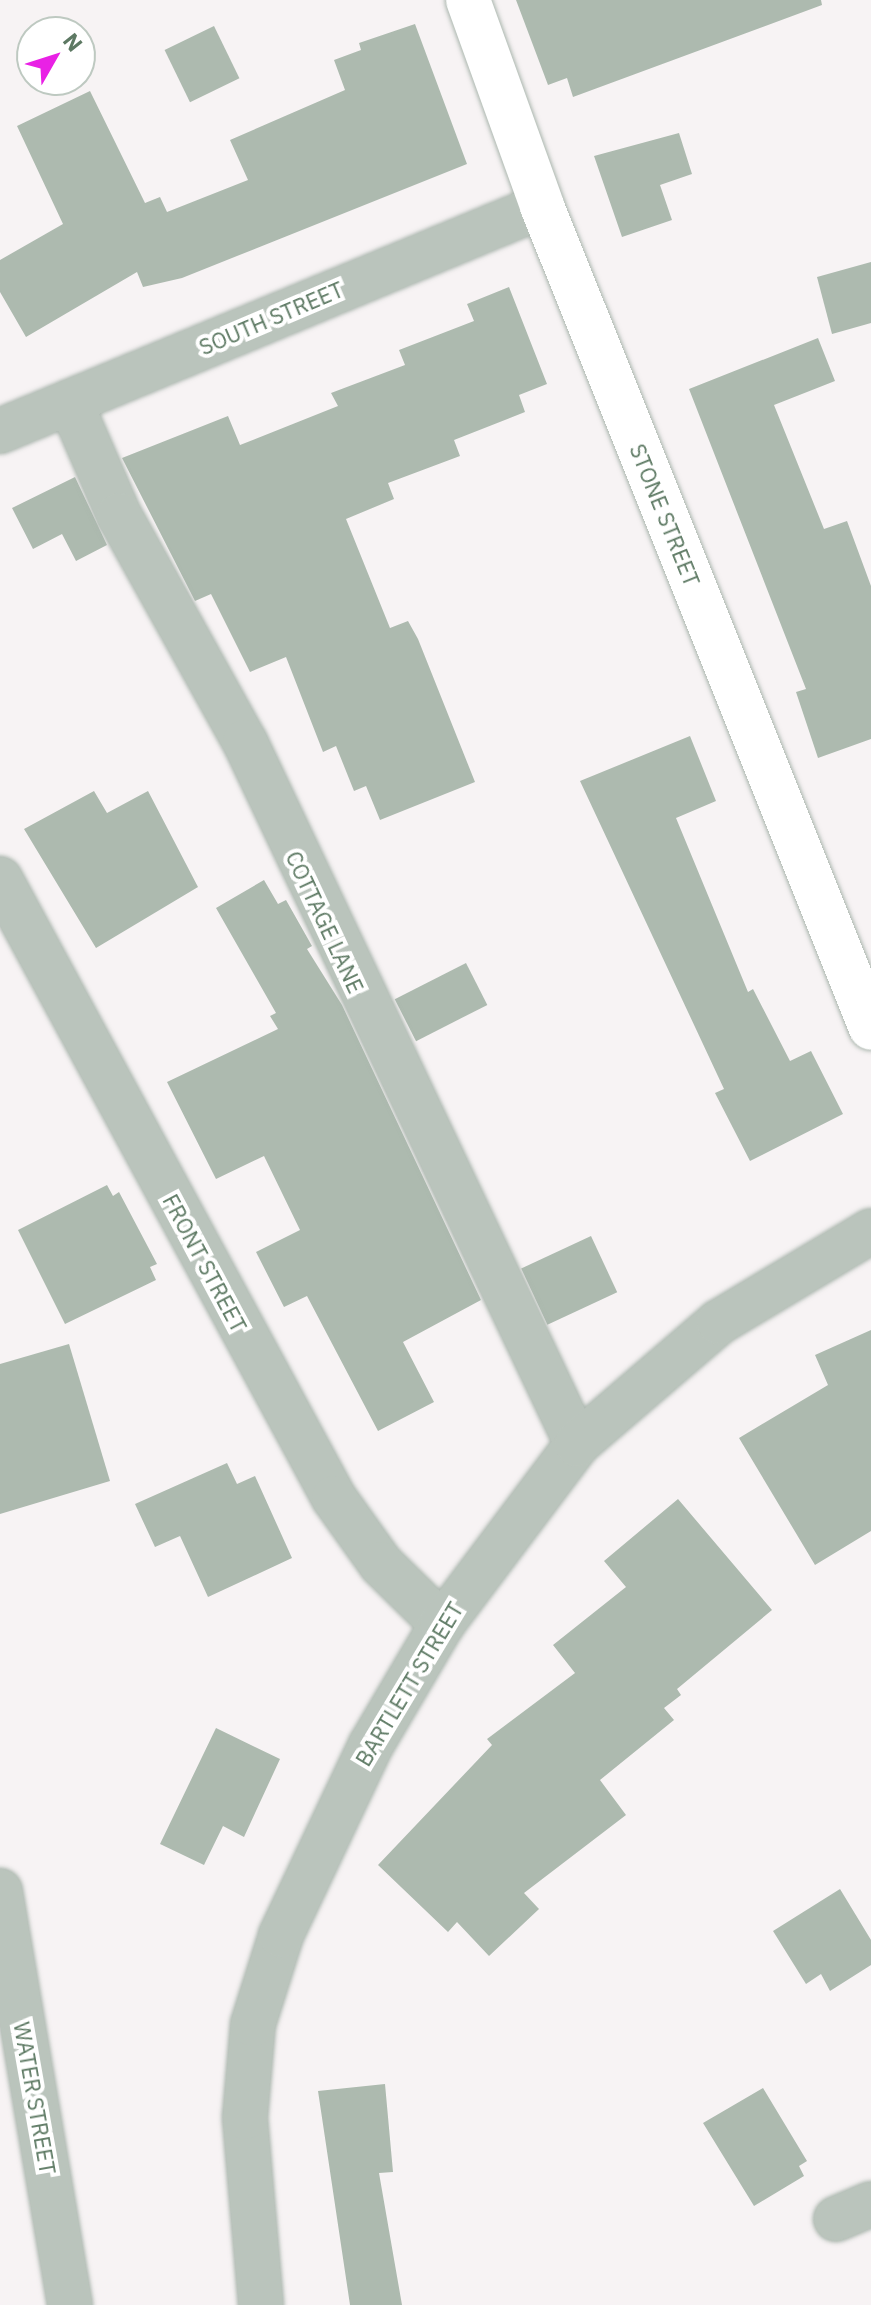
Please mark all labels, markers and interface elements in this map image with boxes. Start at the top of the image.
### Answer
north arrow [16,16,96,96]
text: N [57,27,90,57]
street label: SOUTH STREET [195,276,347,360]
street label: STONE STREET [624,440,706,590]
street label: COTTAGE LANE [281,847,369,997]
street label: FRONT STREET [158,1189,252,1337]
street label: BARTLETT STREET [350,1597,468,1771]
street label: WATER STREET [9,2020,61,2176]

